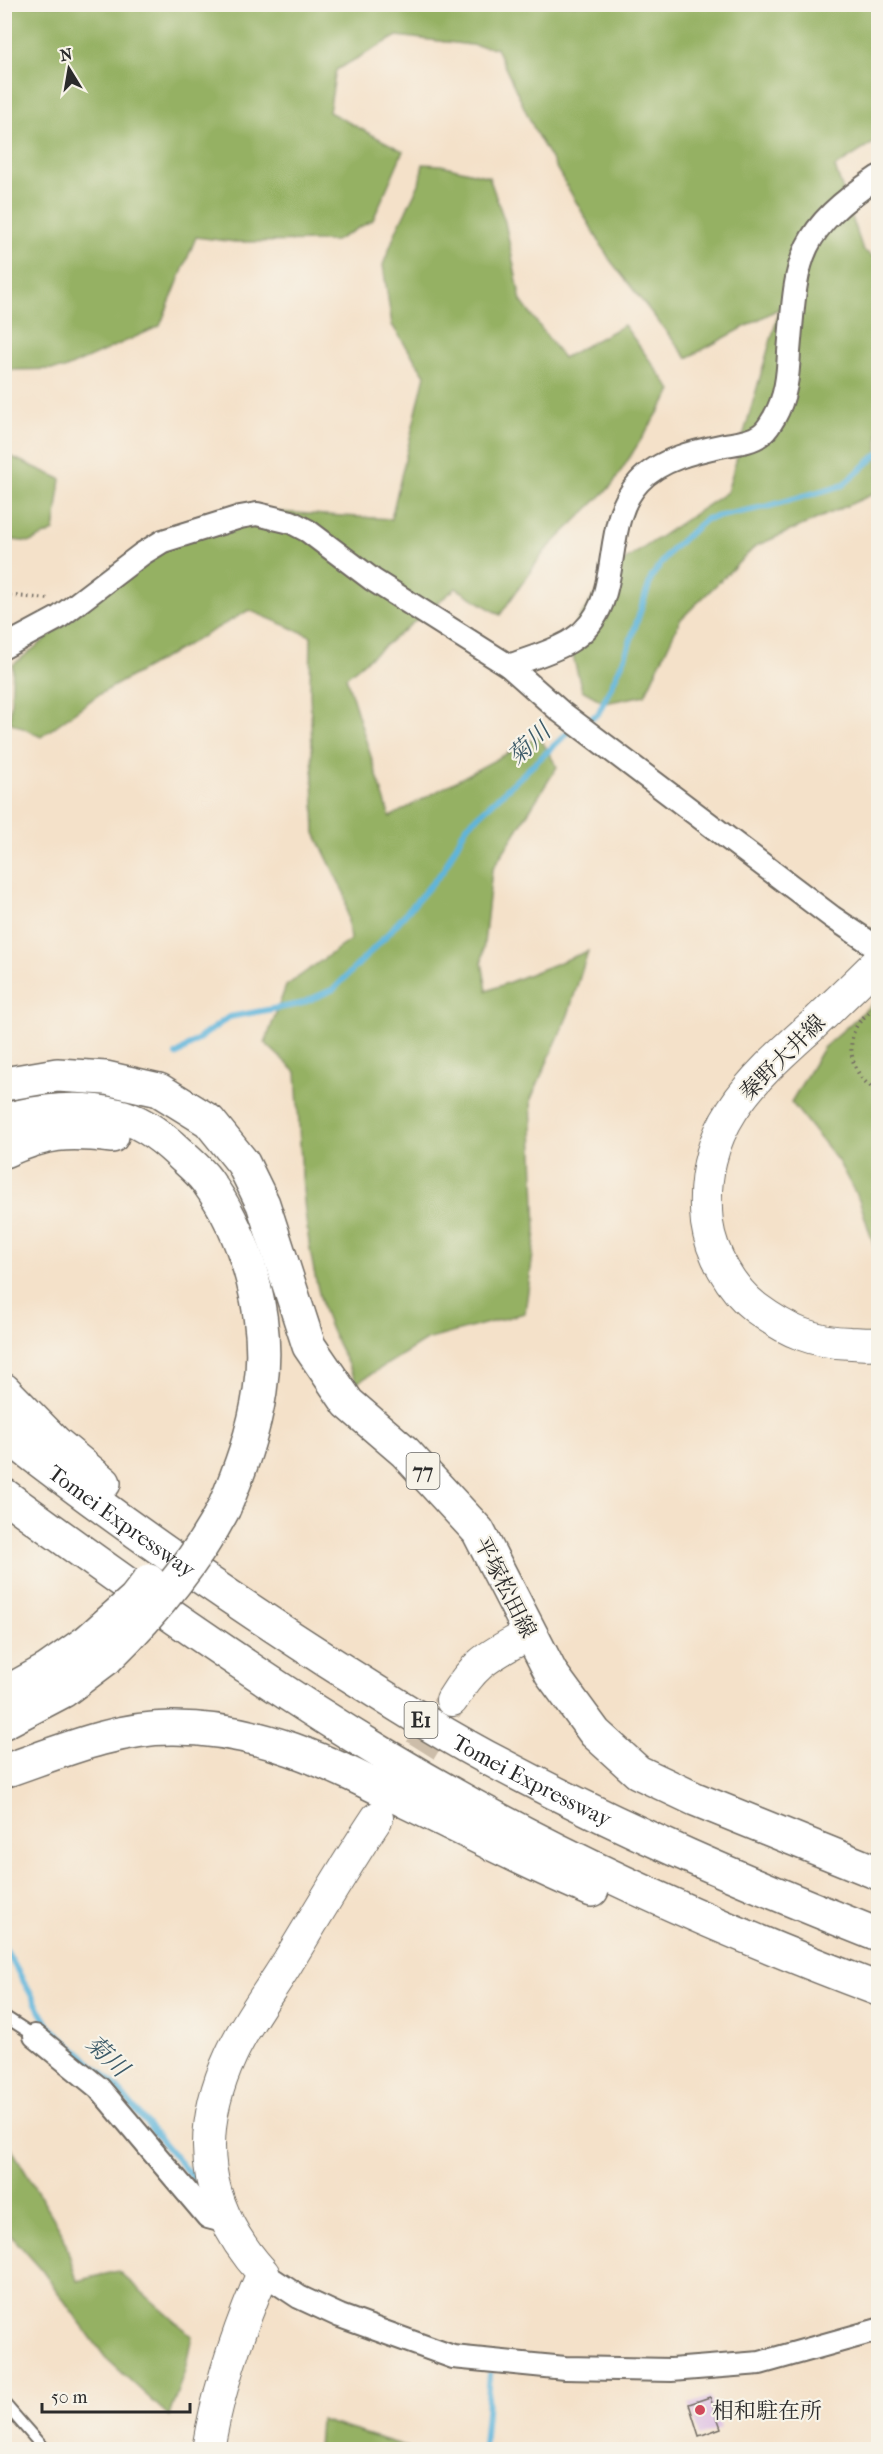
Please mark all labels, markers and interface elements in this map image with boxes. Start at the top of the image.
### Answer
north arrow [39,39,99,99]
text: N [58,44,75,65]
water label: 菊川 [502,715,558,771]
street label: 秦野大井線 [735,1010,831,1106]
road number: 77 [406,1453,440,1489]
street label: Tomei Expressway [43,1460,201,1584]
street label: 平塚松田線 [469,1533,542,1642]
road number: E1 [404,1702,438,1738]
street label: Tomei Expressway [448,1729,617,1833]
water label: 菊川 [80,2029,136,2085]
scale bar [42,2376,190,2414]
text: 50 m [51,2387,88,2408]
place label: 相和駐在所 [712,2398,822,2424]
marker: 相和駐在所 [693,2403,707,2417]

